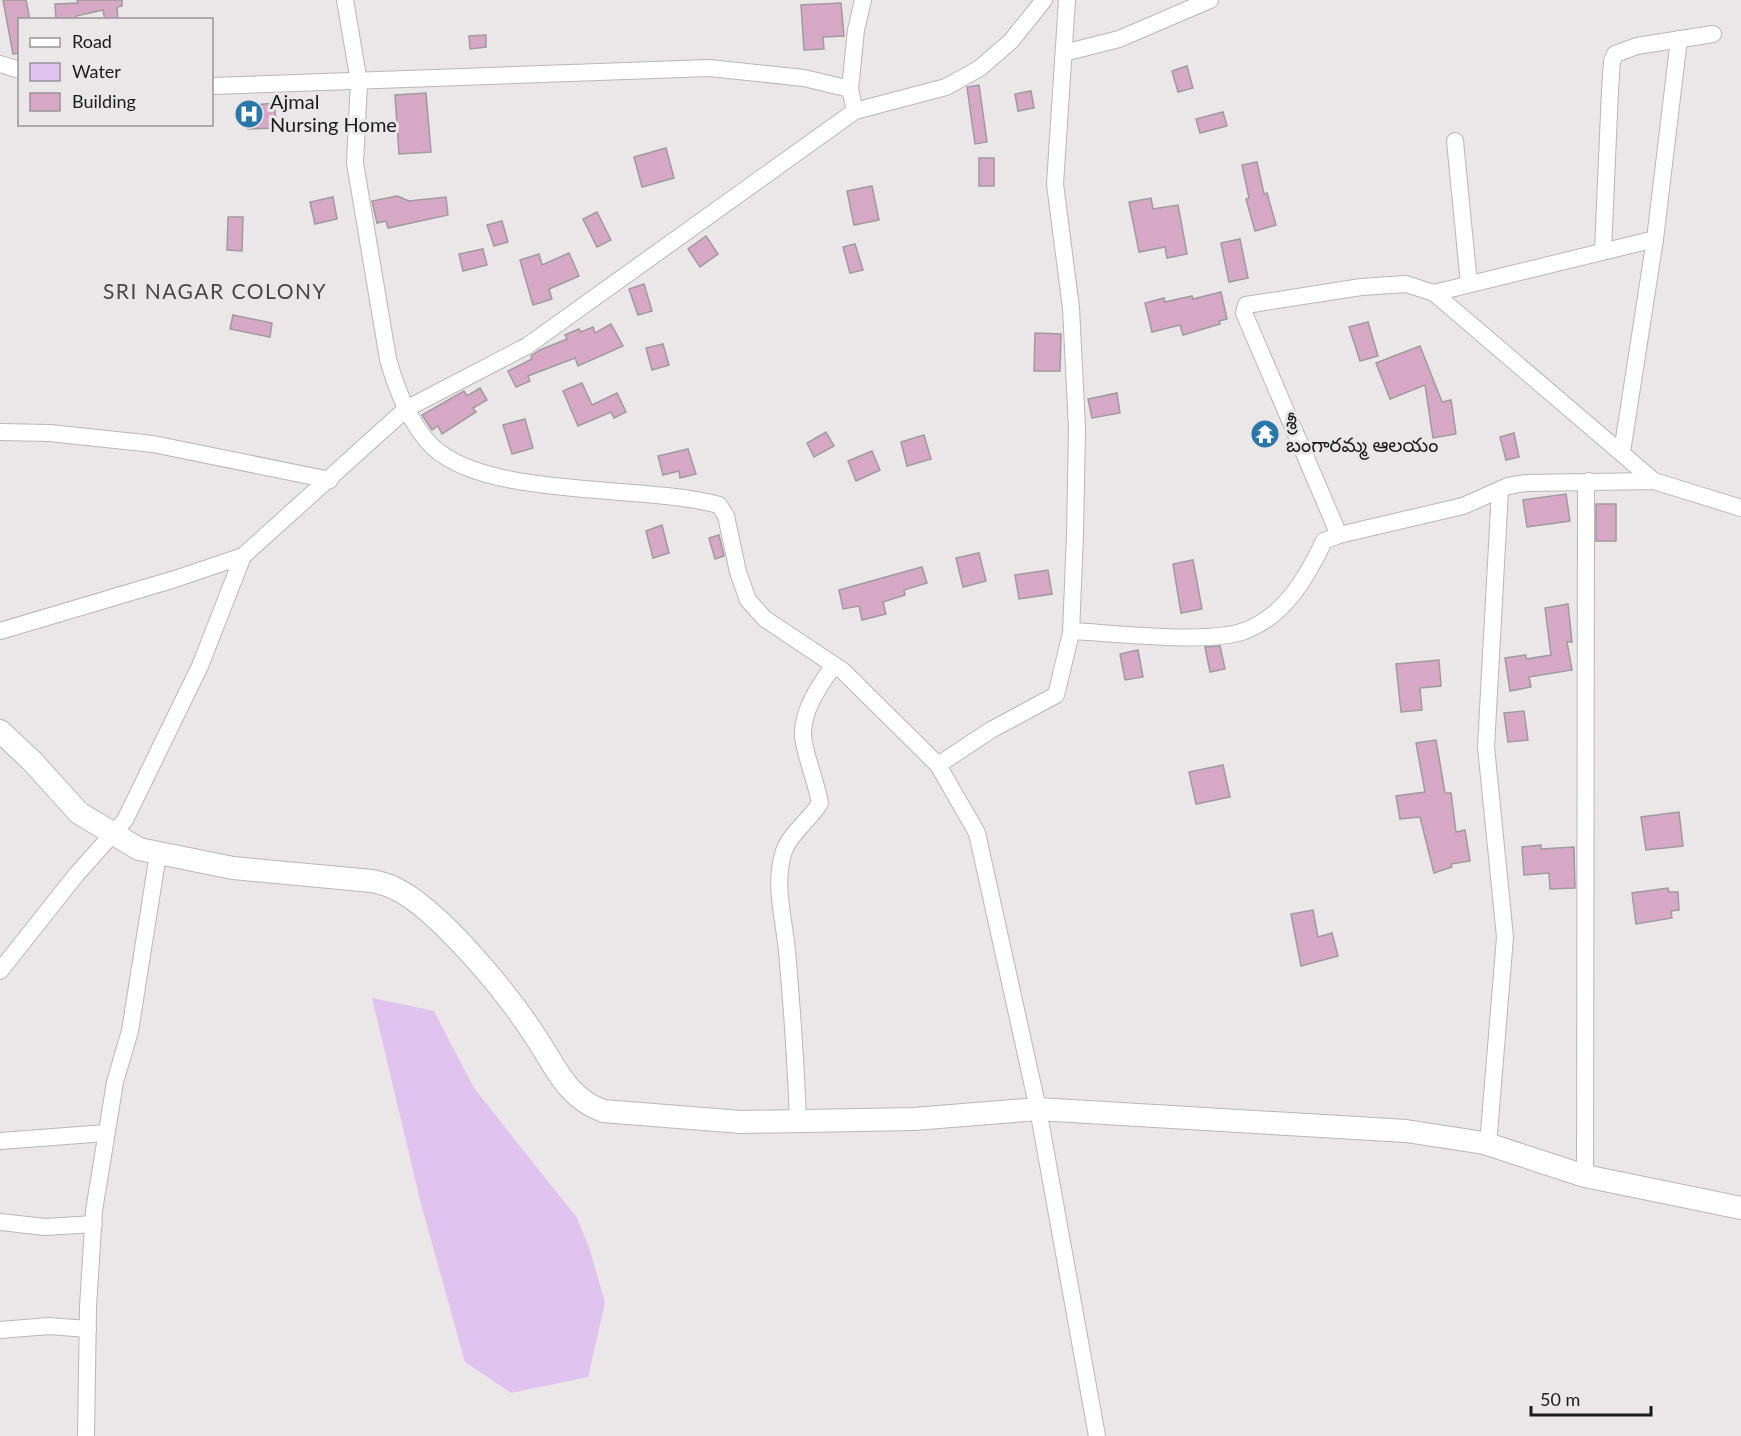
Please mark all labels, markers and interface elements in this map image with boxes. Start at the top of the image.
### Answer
legend [18,18,213,126]
text: Road [72,30,112,52]
text: Water [72,60,121,82]
place label: Ajmal Nursing Home [270,89,397,136]
text: Building [72,90,136,112]
hospital icon: Ajmal Nursing Home [233,98,265,130]
district label: SRI NAGAR COLONY [103,278,327,303]
place label: శ్రీ బంగారమ్మ ఆలయం [1286,409,1438,460]
temple icon: శ్రీ బంగారమ్మ ఆలయం [1249,418,1281,450]
scale bar [1531,1379,1651,1417]
text: 50 m [1540,1388,1580,1410]

